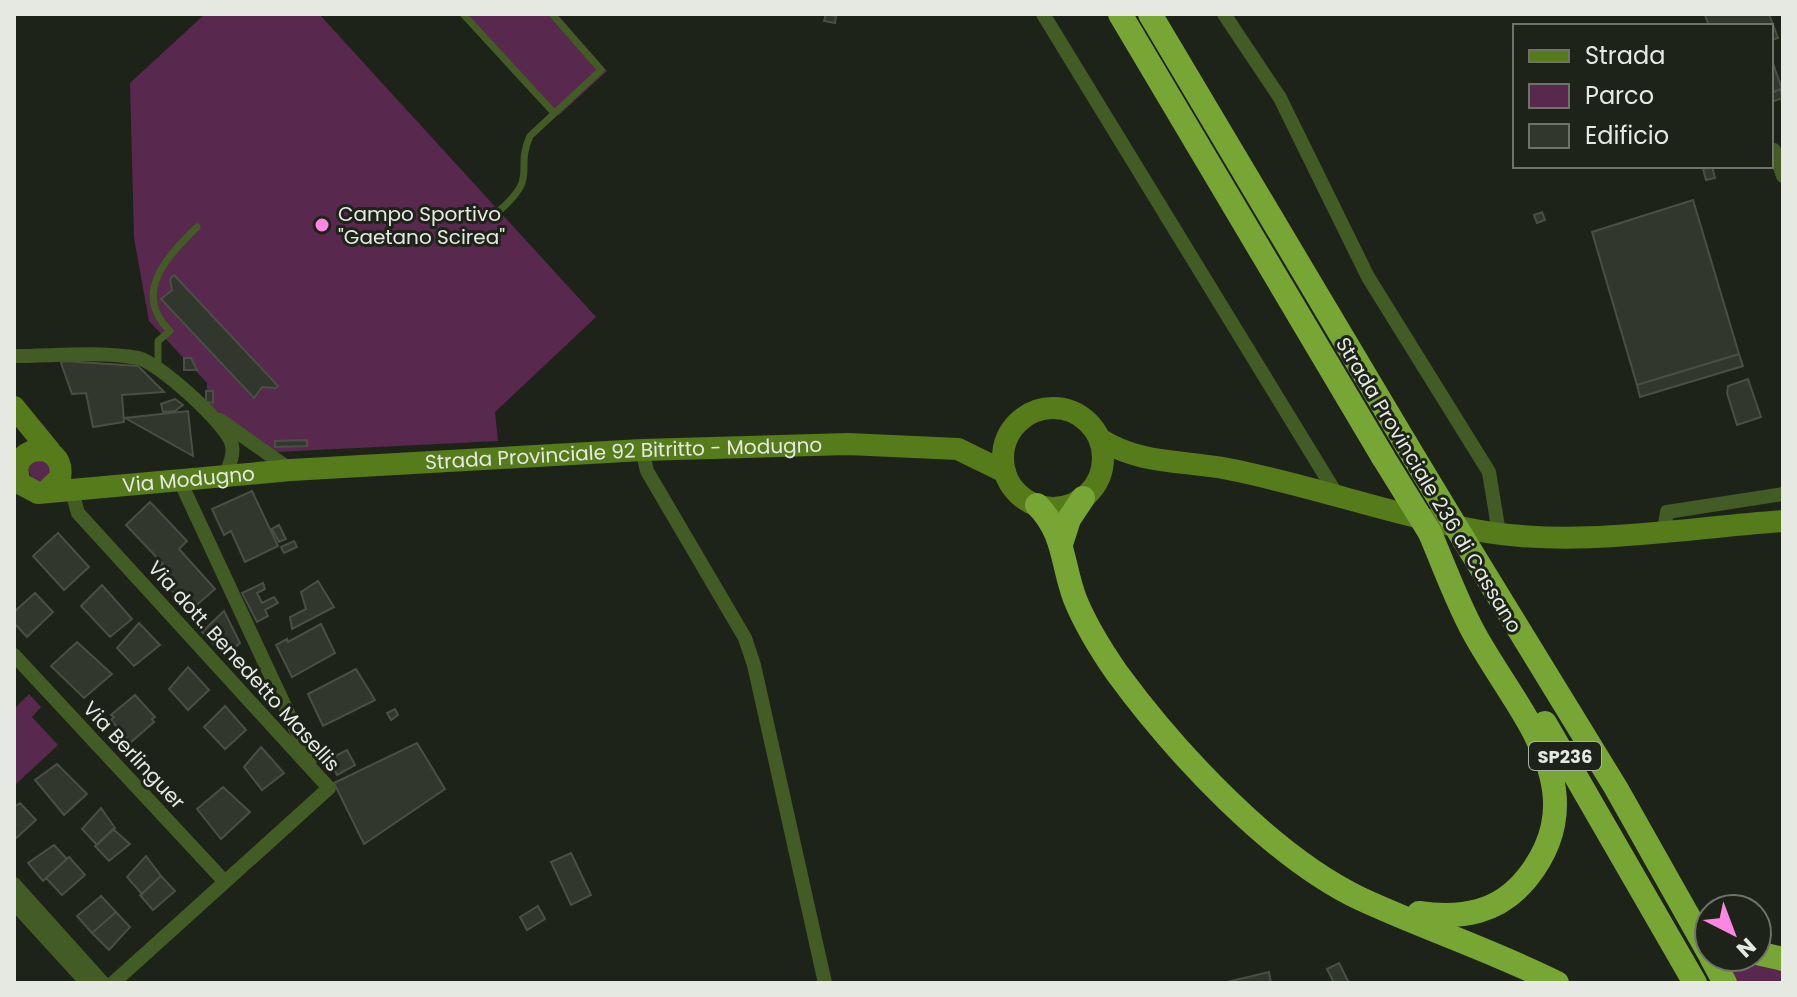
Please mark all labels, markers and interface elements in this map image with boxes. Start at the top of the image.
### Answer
legend [1513,24,1773,168]
text: Strada [1585,39,1665,72]
text: Parco [1585,79,1654,112]
text: Edificio [1585,119,1669,152]
place label: Campo Sportivo "Gaetano Scirea" [338,200,505,251]
marker: Campo Sportivo "Gaetano Scirea" [313,216,331,234]
street label: Strada Provinciale 236 di Cassano [1329,332,1529,638]
street label: Strada Provinciale 92 Bitritto - Modugno [424,431,823,476]
street label: Via Modugno [121,459,256,499]
street label: Via dott. Benedetto Masellis [142,554,346,778]
street label: Via Berlinguer [77,695,191,815]
road number: SP236 [1529,742,1601,770]
north arrow [1693,893,1773,973]
text: N [1730,930,1763,965]

